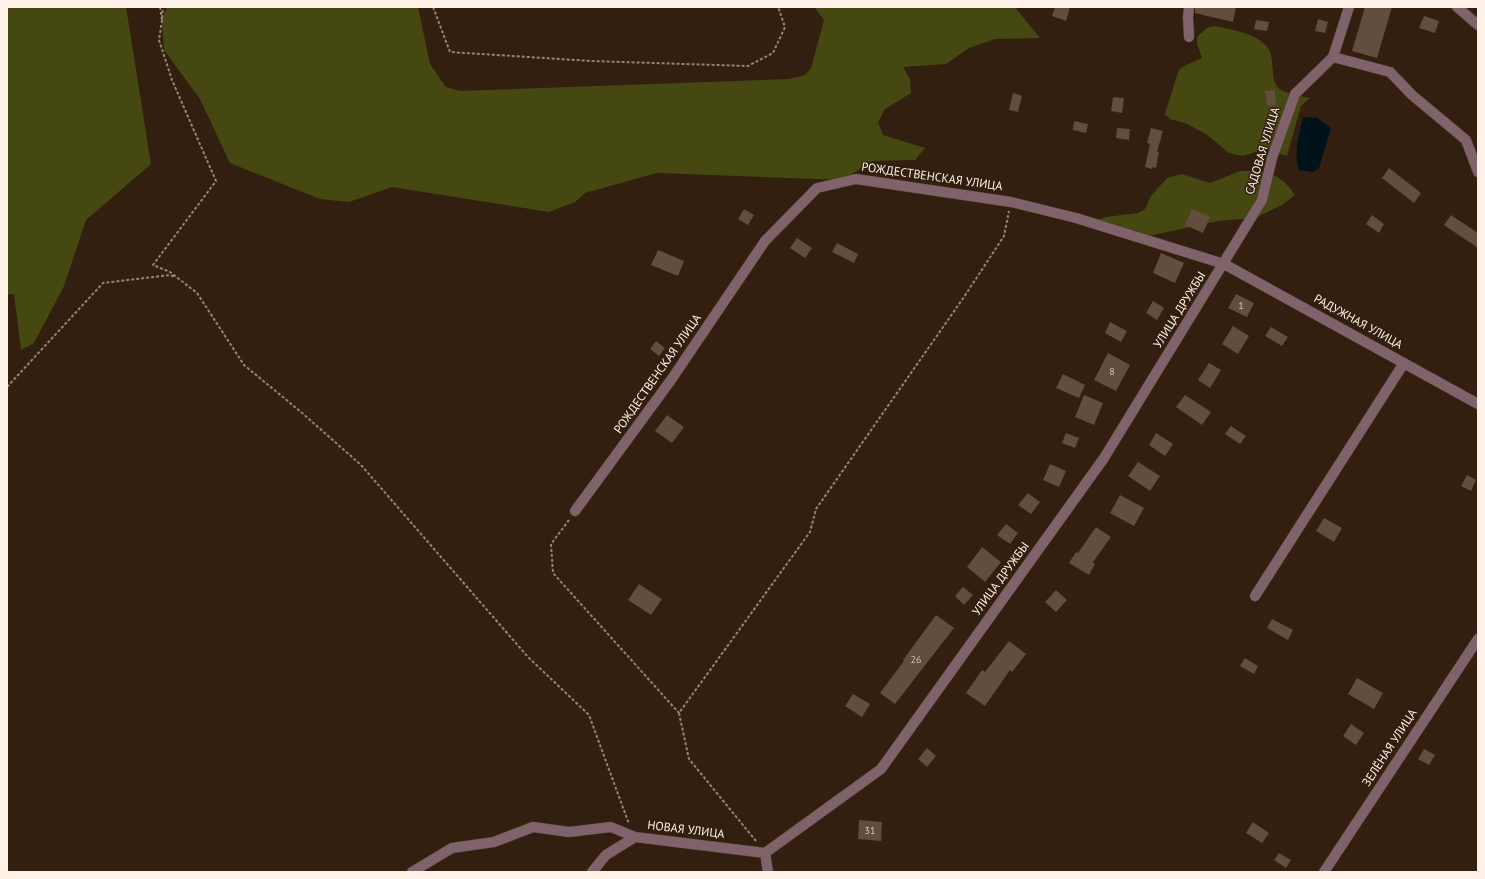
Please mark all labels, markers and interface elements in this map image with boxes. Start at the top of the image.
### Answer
street label: САДОВАЯ УЛИЦА [1243,106,1283,196]
street label: РОЖДЕСТВЕНСКАЯ УЛИЦА [861,160,1003,194]
street label: УЛИЦА ДРУЖБЫ [1151,269,1209,351]
street label: РАДУЖНАЯ УЛИЦА [1311,292,1405,352]
house number: 1 [1238,300,1244,312]
street label: РОЖДЕСТВЕНСКАЯ УЛИЦА [611,312,705,436]
house number: 8 [1109,366,1115,378]
street label: УЛИЦА ДРУЖБЫ [970,540,1032,618]
house number: 26 [911,654,921,666]
street label: ЗЕЛЁНАЯ УЛИЦА [1360,707,1420,789]
street label: НОВАЯ УЛИЦА [647,818,725,842]
house number: 31 [865,825,875,837]

